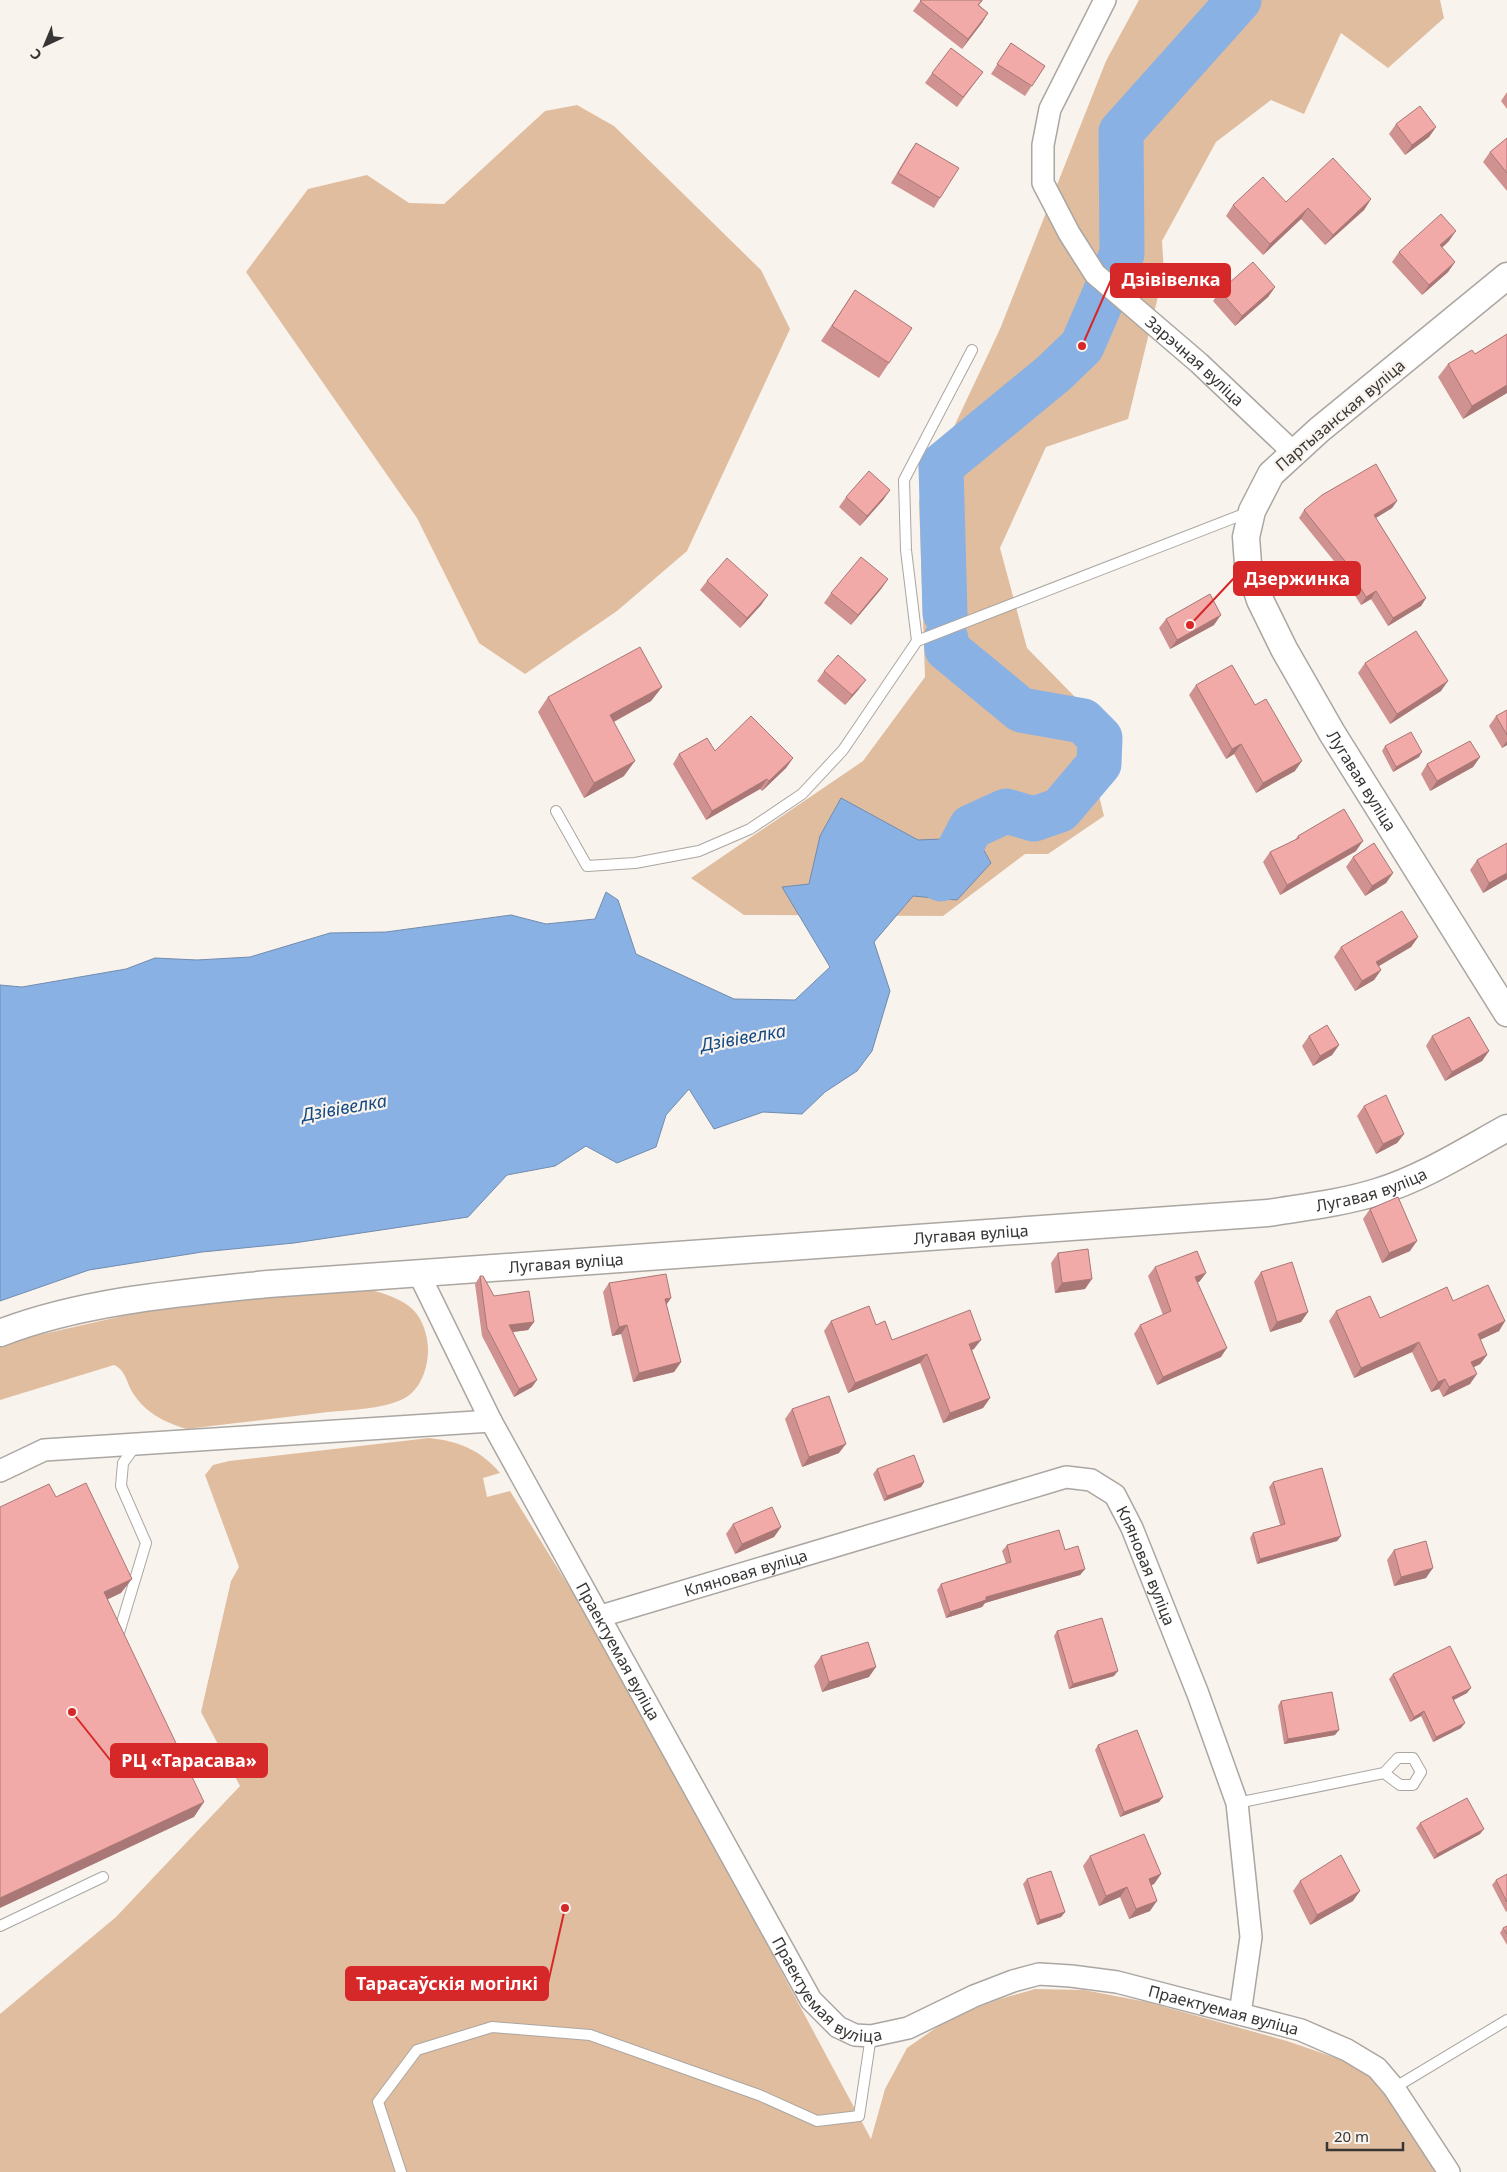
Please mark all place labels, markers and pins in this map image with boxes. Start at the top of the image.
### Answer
callout: Дзівівелка [1111,264,1230,297]
callout: Дзержинка [1234,562,1360,595]
callout: РЦ «Тарасава» [111,1744,267,1777]
callout: Тарасаўскія могілкі [346,1967,548,2000]

